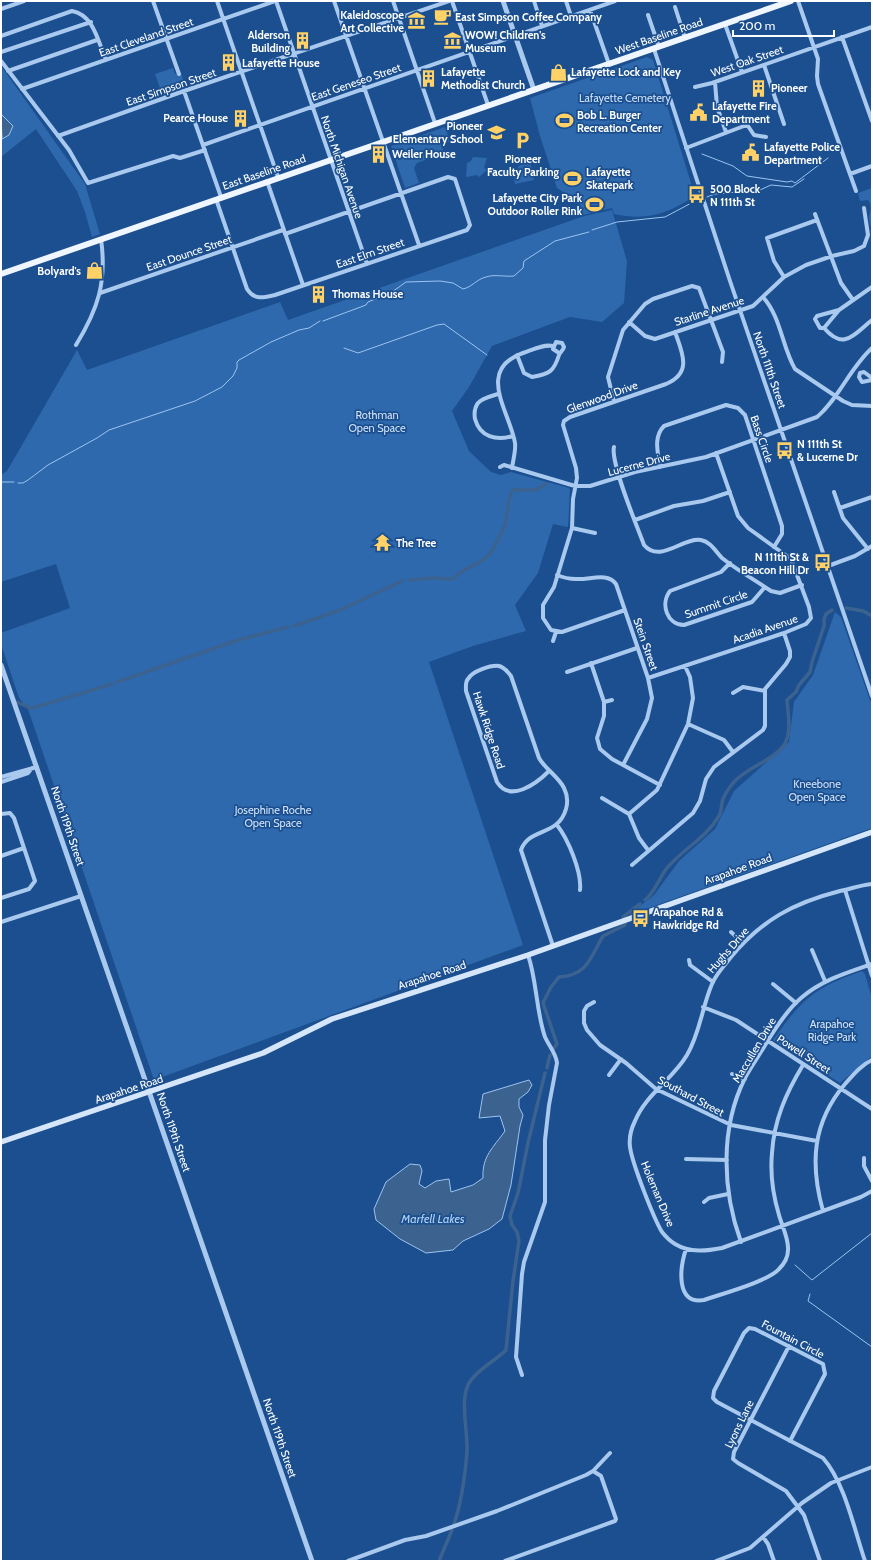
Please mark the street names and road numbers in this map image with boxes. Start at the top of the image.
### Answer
street label: East Cleveland Street [97,14,195,60]
street label: West Baseline Road [613,14,705,58]
street label: West Oak Street [709,42,785,80]
street label: East Geneseo Street [309,60,403,104]
street label: East Simpson Street [124,65,218,109]
street label: North Michigan Avenue [318,114,366,221]
street label: East Baseline Road [221,151,307,193]
street label: East Dounce Street [144,232,234,274]
street label: East Elm Street [334,235,406,271]
street label: Starline Avenue [672,293,746,329]
street label: North 111th Street [750,330,790,411]
street label: Glenwood Drive [564,378,640,416]
street label: Bass Circle [747,413,777,465]
street label: Lucerne Drive [606,449,672,479]
street label: Summit Circle [683,587,750,621]
street label: Acadia Avenue [731,611,800,647]
street label: Stein Street [630,616,662,672]
street label: Hawk Ridge Road [470,690,508,770]
street label: North 119th Street [48,784,88,868]
street label: Arapahoe Road [702,850,774,888]
street label: Hughs Drive [704,924,752,976]
street label: Arapahoe Road [396,957,468,993]
street label: Maccullen Drive [729,1014,779,1085]
street label: Powell Street [774,1031,834,1077]
street label: Arapahoe Road [93,1071,165,1107]
street label: Southard Street [655,1073,727,1120]
street label: North 119th Street [154,1090,194,1174]
street label: Holeman Drive [638,1159,678,1229]
street label: Fountain Circle [759,1317,827,1362]
street label: North 119th Street [260,1396,300,1480]
street label: Lyons Lane [721,1397,757,1450]

